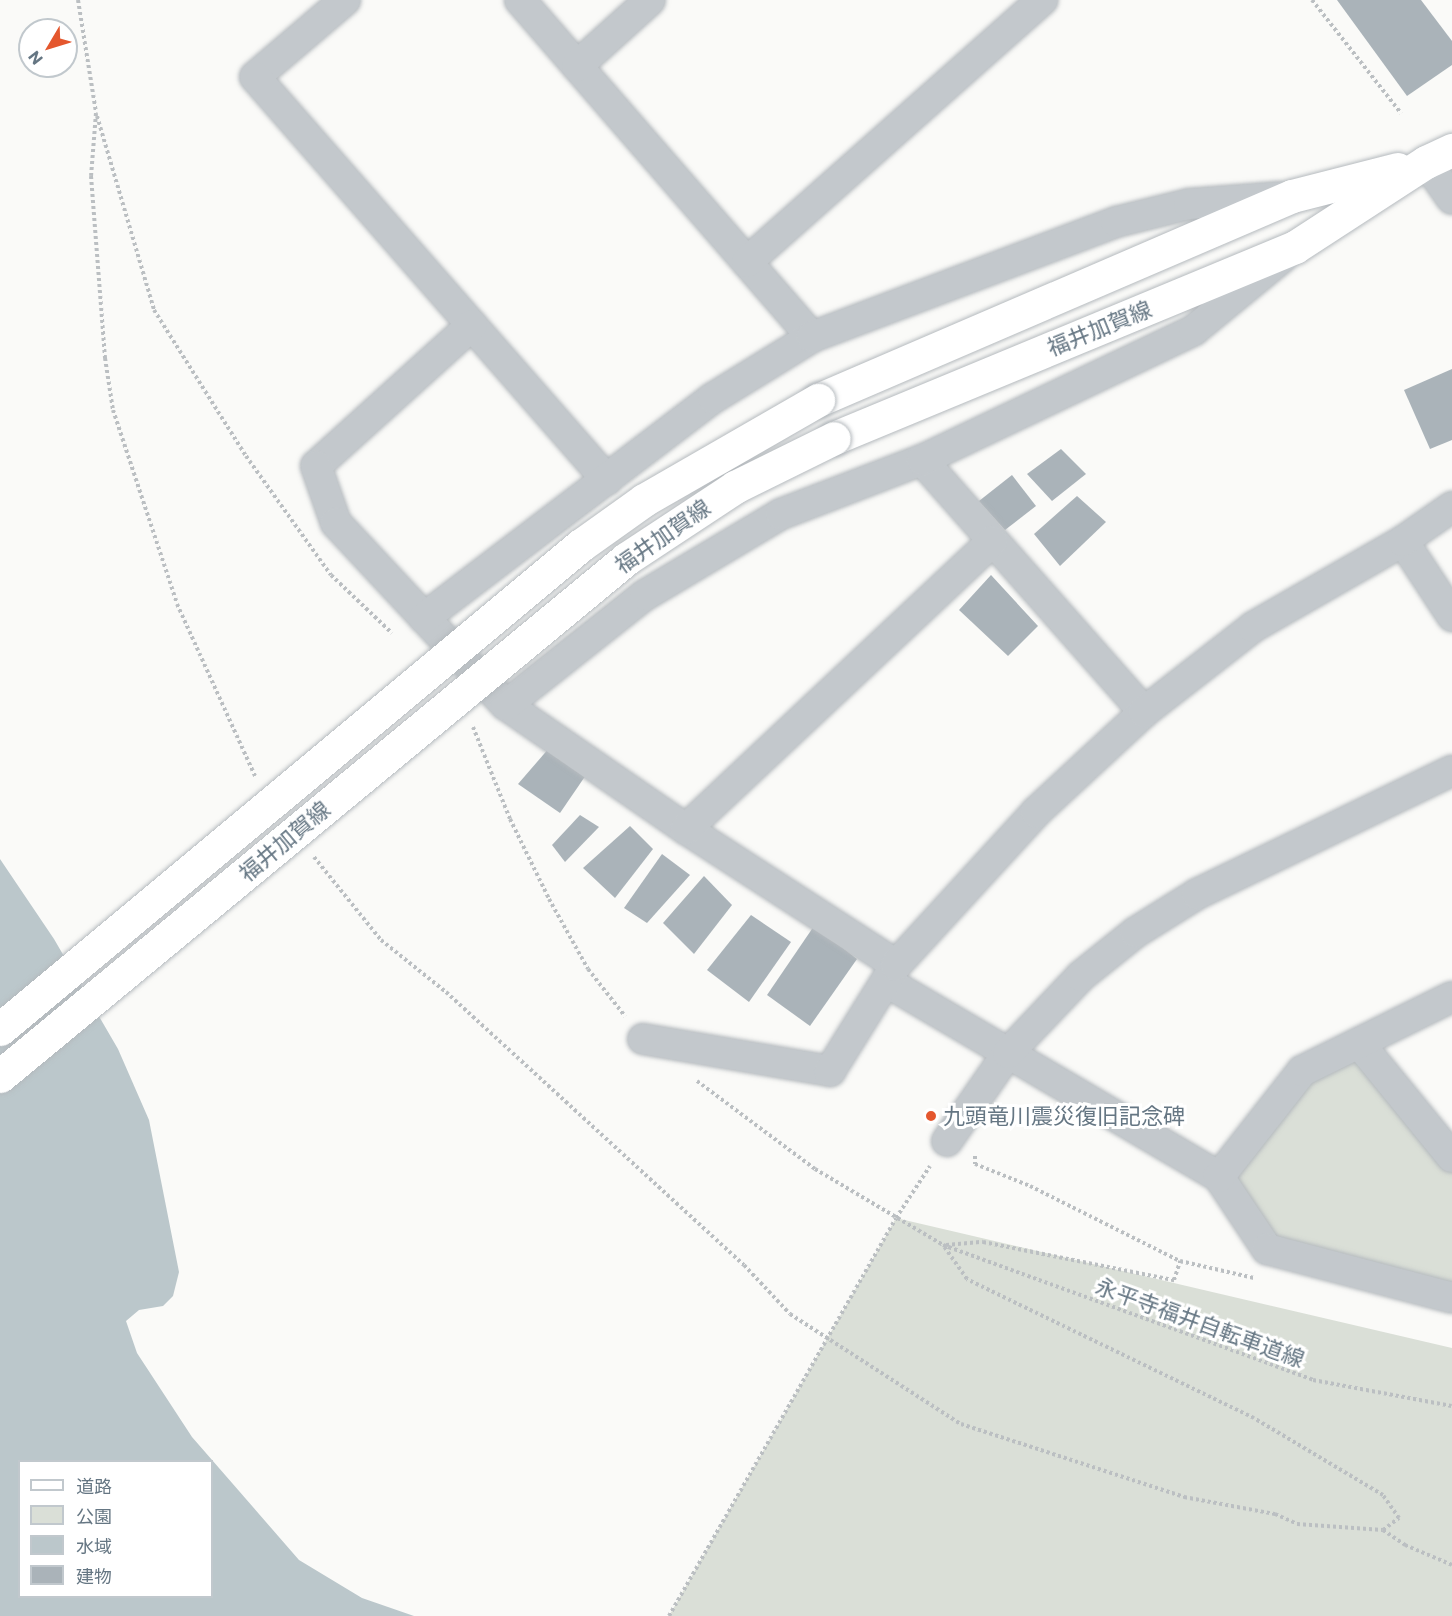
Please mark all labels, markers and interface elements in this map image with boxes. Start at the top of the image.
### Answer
north arrow [18,18,78,78]
text: N [24,48,46,69]
street label: 福井加賀線 [1043,295,1155,361]
street label: 福井加賀線 [609,494,715,578]
street label: 福井加賀線 [233,796,335,886]
place label: 九頭竜川震災復旧記念碑 [943,1103,1185,1129]
marker: 九頭竜川震災復旧記念碑 [924,1109,938,1123]
street label: 永平寺福井自転車道線 [1092,1272,1308,1372]
legend [18,1460,213,1598]
text: 道路 [76,1475,112,1497]
text: 公園 [76,1505,112,1527]
text: 水域 [76,1535,112,1557]
text: 建物 [76,1565,112,1587]

